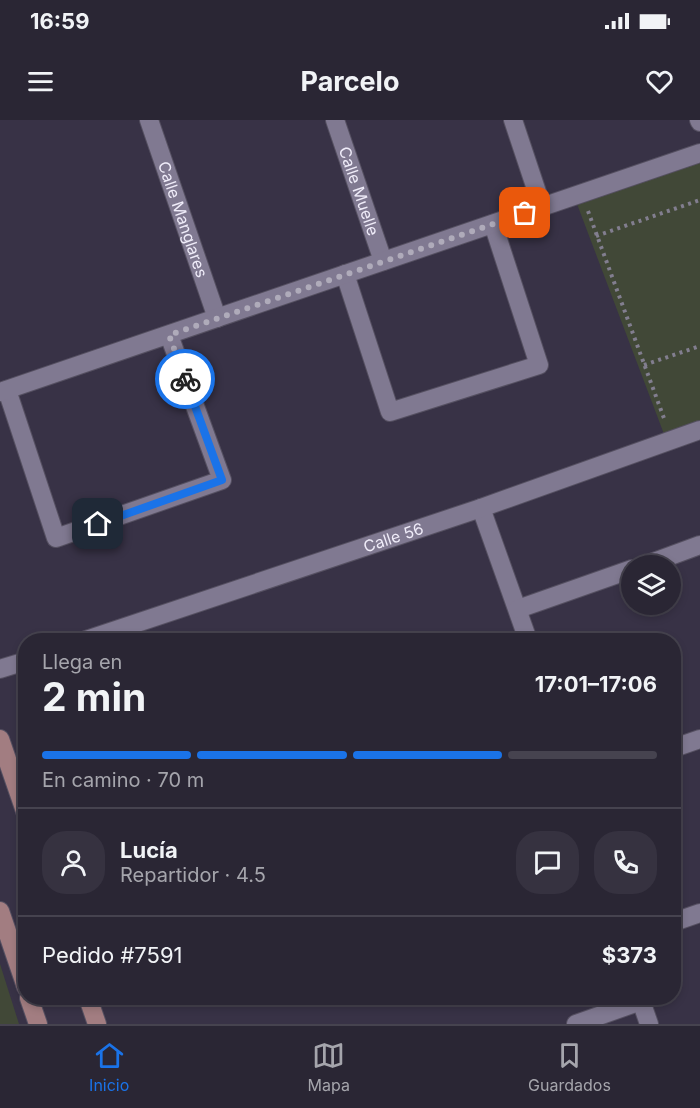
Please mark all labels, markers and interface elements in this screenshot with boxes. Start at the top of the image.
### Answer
text: 16:59 [30,8,89,34]
icon: menu [24,65,57,98]
text: Parcelo [300,65,400,98]
icon: heart [643,65,676,98]
street label: Calle Muelle [335,144,384,238]
street label: Calle Manglares [154,159,212,280]
pin [499,187,550,238]
icon: bag [508,196,541,229]
courier [155,349,215,409]
icon: bike [169,363,202,396]
pin [72,498,123,549]
icon: home [81,507,114,540]
street label: Calle 56 [361,518,426,557]
map controls [621,555,681,615]
button: layers [621,555,681,615]
text: Llega en [42,650,122,674]
text: 17:01–17:06 [535,671,657,697]
text: 2 min [42,673,146,720]
text: En camino · 70 m [42,768,204,792]
button: person [42,831,105,894]
button: chat [516,831,579,894]
button: phone [594,831,657,894]
text: Lucía [120,837,178,863]
text: Repartidor · 4.5 [120,863,266,887]
text: Pedido #7591 [42,942,183,968]
text: $373 [602,942,657,968]
tab: Inicio [89,1039,129,1095]
tab: Mapa [308,1039,350,1095]
tab: Guardados [528,1039,611,1095]

